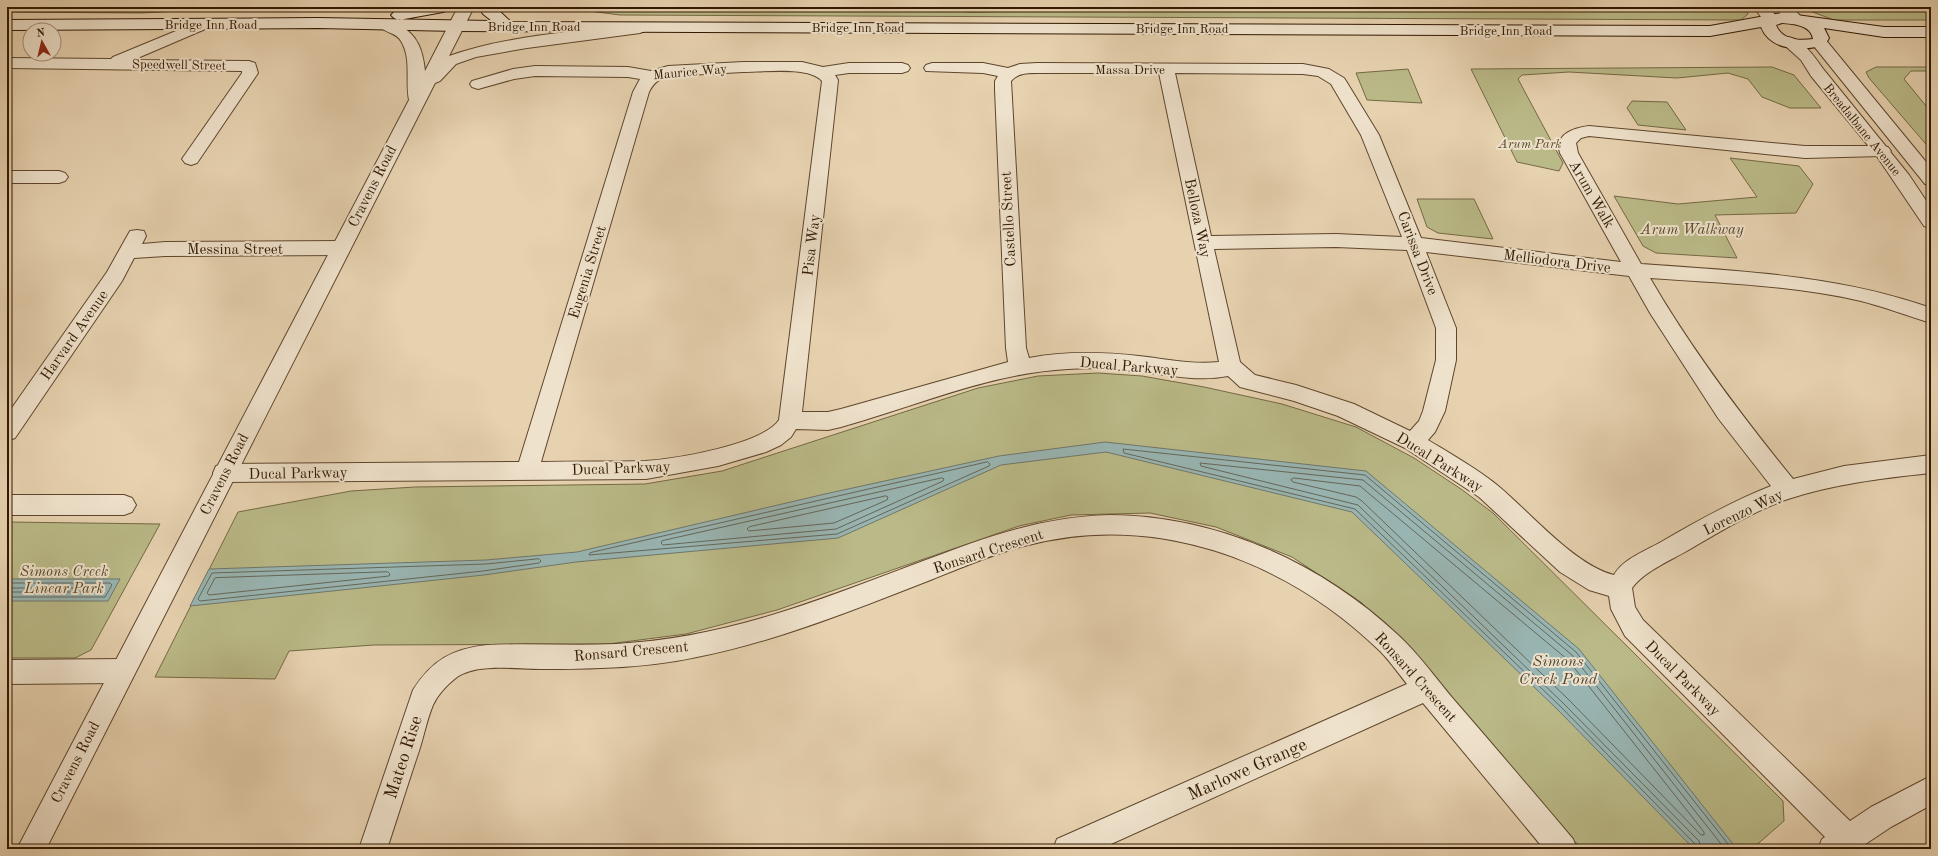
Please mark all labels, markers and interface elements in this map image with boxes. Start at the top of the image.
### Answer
street label: Bridge Inn Road [164,19,258,32]
street label: Bridge Inn Road [487,21,581,34]
north arrow [22,22,62,62]
street label: Bridge Inn Road [811,22,905,35]
street label: Bridge Inn Road [1135,23,1229,36]
street label: Bridge Inn Road [1459,25,1553,38]
text: N [36,27,46,40]
street label: Speedwell Street [132,58,227,73]
street label: Maurice Way [653,63,728,82]
street label: Massa Drive [1095,64,1165,77]
street label: Breadalbane Avenue [1821,81,1903,179]
park label: Arum Park [1497,138,1562,151]
street label: Cravens Road [346,143,400,230]
street label: Arum Walk [1565,158,1616,231]
street label: Castello Street [1000,171,1019,267]
street label: Belloza Way [1181,177,1212,259]
street label: Carissa Drive [1394,210,1439,298]
street label: Pisa Way [801,213,824,277]
park label: Arum Walkway [1639,223,1744,238]
street label: Eugenia Street [567,224,610,321]
street label: Messina Street [187,243,283,258]
street label: Melliodora Drive [1502,248,1611,277]
street label: Harvard Avenue [39,288,112,384]
street label: Ducal Parkway [1079,356,1179,379]
street label: Cravens Road [198,431,252,518]
street label: Ducal Parkway [1393,431,1485,496]
street label: Ducal Parkway [571,460,671,479]
street label: Ducal Parkway [248,466,348,483]
street label: Lorenzo Way [1701,488,1786,539]
street label: Ronsard Crescent [932,528,1045,577]
park label: Simons Creek Linear Park [20,565,108,597]
street label: Ronsard Crescent [1371,630,1459,726]
street label: Ducal Parkway [1642,639,1722,719]
street label: Ronsard Crescent [573,640,689,665]
water label: Simons Creek Pond [1519,654,1598,688]
street label: Mateo Rise [382,713,426,801]
street label: Cravens Road [49,719,103,806]
street label: Marlowe Grange [1185,736,1310,804]

